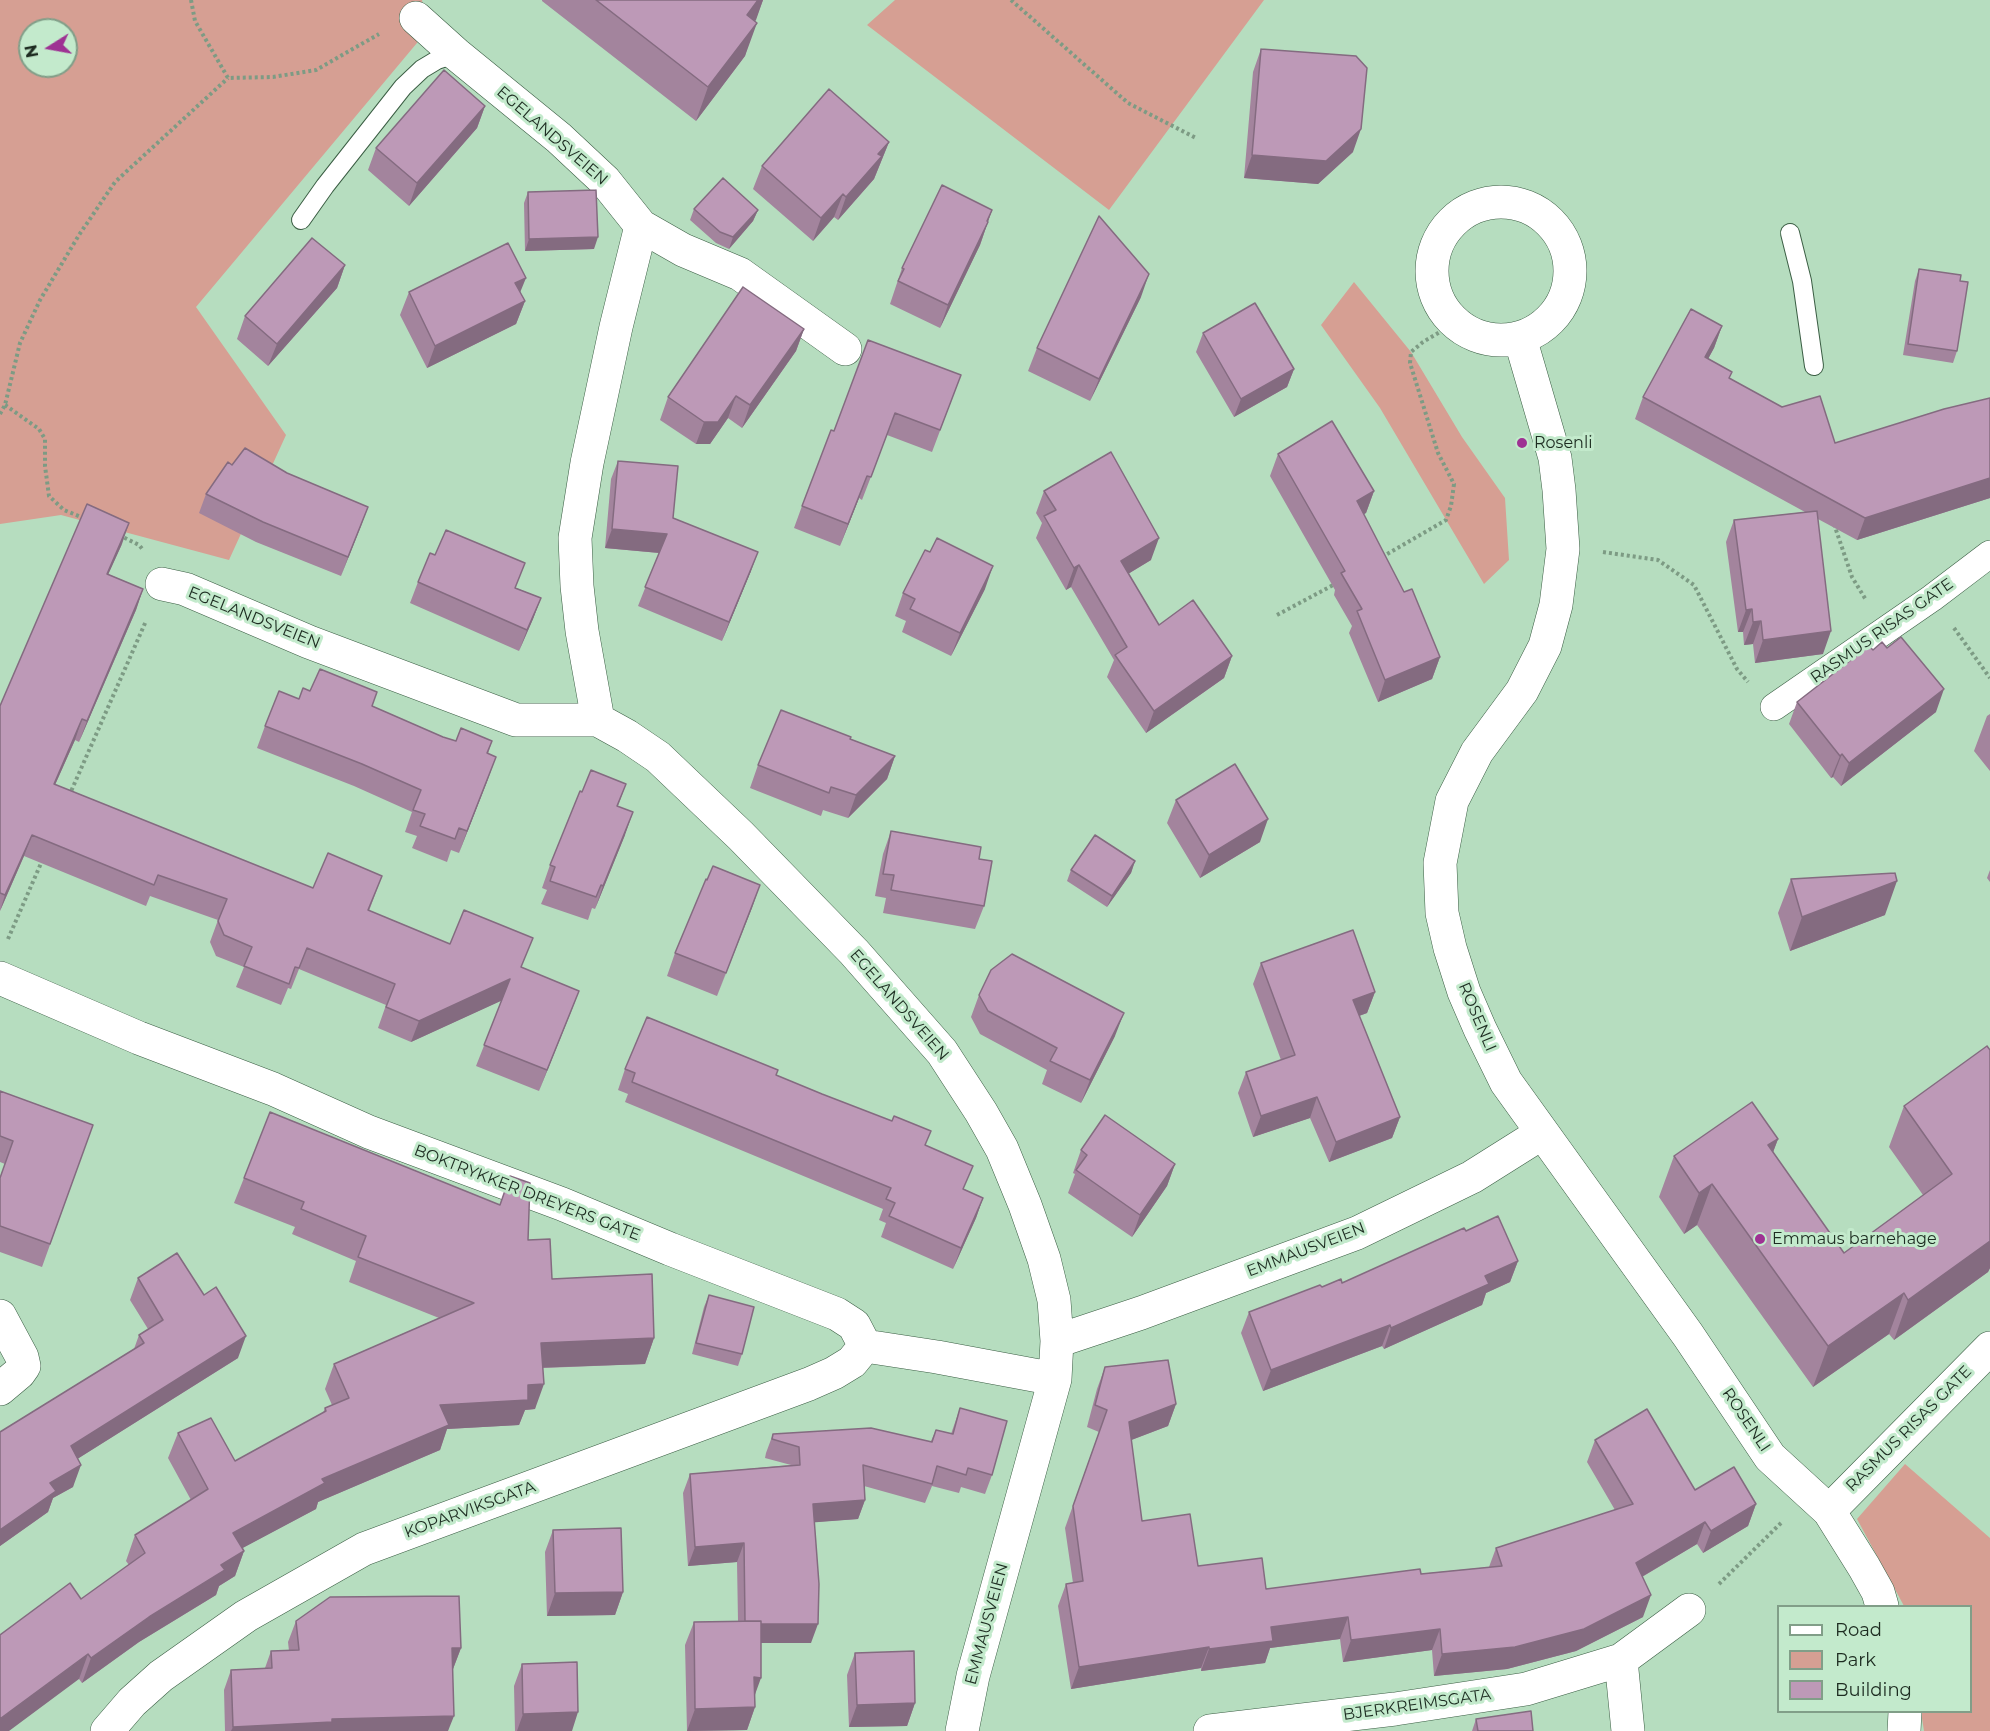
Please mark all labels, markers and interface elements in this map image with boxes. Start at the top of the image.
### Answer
north arrow [18,18,78,78]
text: N [21,43,42,59]
street label: EGELANDSVEIEN [493,83,611,189]
place label: Rosenli [1534,433,1592,453]
marker: Rosenli [1515,436,1529,450]
street label: RASMUS RISAS GATE [1807,574,1957,688]
street label: EGELANDSVEIEN [185,583,323,653]
street label: EGELANDSVEIEN [846,946,952,1064]
street label: ROSENLI [1454,980,1500,1054]
street label: BOKTRYKKER DREYERS GATE [411,1141,643,1245]
street label: EMMAUSVEIEN [1244,1219,1368,1281]
place label: Emmaus barnehage [1772,1229,1937,1249]
marker: Emmaus barnehage [1753,1232,1767,1246]
street label: RASMUS RISAS GATE [1842,1362,1976,1496]
street label: ROSENLI [1718,1384,1774,1456]
street label: KOPARVIKSGATA [402,1477,538,1543]
street label: EMMAUSVEIEN [962,1561,1012,1687]
legend [1777,1605,1972,1713]
text: Road [1835,1619,1882,1641]
text: Park [1835,1649,1876,1671]
text: Building [1835,1679,1912,1701]
street label: BJERKREIMSGATA [1342,1685,1492,1725]

